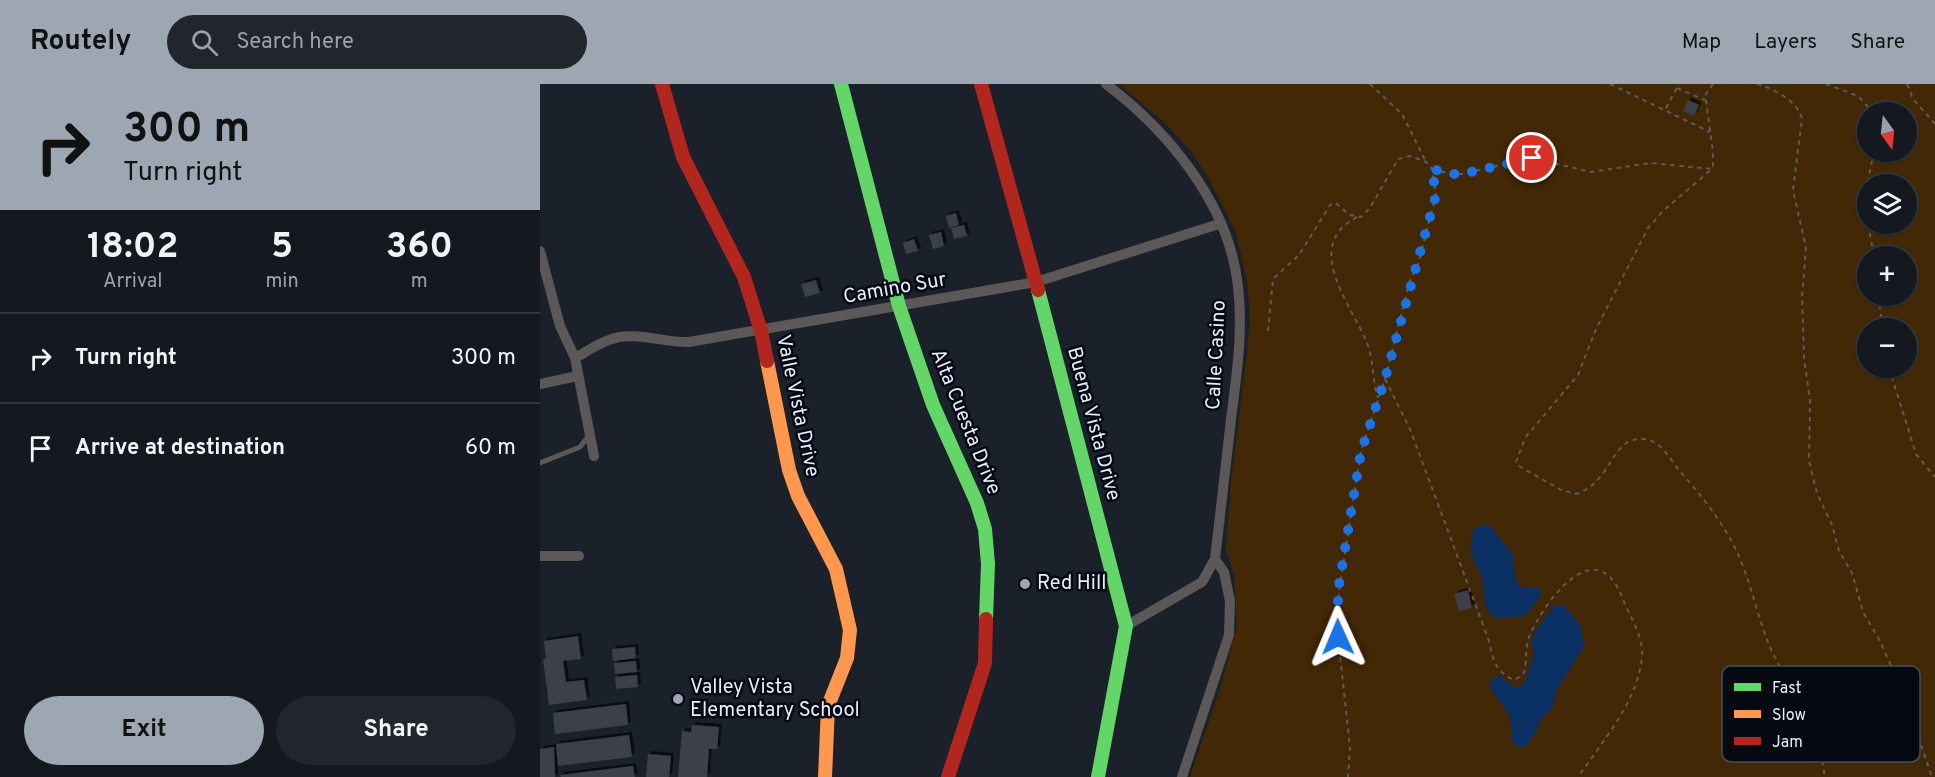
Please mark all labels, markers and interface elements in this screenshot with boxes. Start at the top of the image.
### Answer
search box [167,15,587,69]
text: Routely [30,24,131,60]
icon: search [188,26,221,59]
text: Search here [236,29,354,56]
text: Map [1682,29,1721,56]
text: Layers [1754,29,1817,56]
text: Share [1850,29,1905,56]
north arrow [1857,102,1917,162]
map controls [1857,102,1917,378]
text: 300 m [123,104,250,157]
icon: right [24,108,102,186]
pin [1506,132,1557,183]
icon: arrive [1515,141,1548,174]
text: Turn right [123,156,242,190]
button: layers [1857,174,1917,234]
text: 18:02 [87,225,178,271]
text: 5 [271,225,293,271]
text: 360 [386,225,453,271]
button: + [1857,246,1917,306]
street label: Camino Sur [841,267,949,311]
text: Arrival [103,269,163,295]
text: min [265,269,299,295]
text: m [411,269,428,295]
street label: Calle Casino [1201,299,1233,411]
button: − [1857,318,1917,378]
street label: Valle Vista Drive [769,333,825,479]
icon: right [24,342,57,375]
street label: Buena Vista Drive [1060,344,1126,504]
text: Turn right [75,345,177,372]
text: 300 m [451,345,516,372]
street label: Alta Cuesta Drive [924,345,1006,499]
icon: arrive [24,432,57,465]
text: Arrive at destination [75,435,285,462]
text: 60 m [465,435,516,462]
place label: Red Hill [1037,571,1106,597]
marker: Red Hill [1018,577,1032,591]
position arrow [1306,605,1370,669]
legend [1722,666,1920,762]
place label: Valley Vista Elementary School [690,675,860,724]
text: Fast [1772,679,1802,699]
marker: Valley Vista Elementary School [671,692,685,706]
button: Exit [24,696,264,765]
button: Share [276,696,516,765]
text: Slow [1772,706,1806,726]
text: Jam [1772,733,1803,753]

